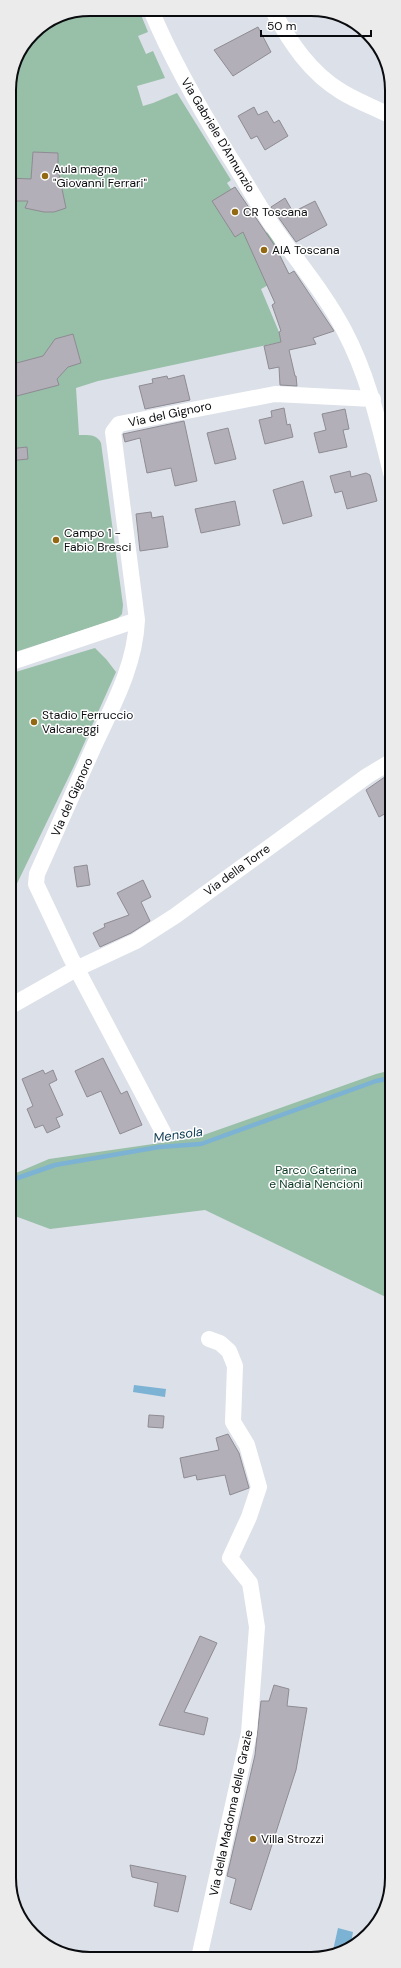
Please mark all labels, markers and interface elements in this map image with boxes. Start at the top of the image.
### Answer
scale bar [261,12,371,38]
text: 50 m [267,18,296,34]
street label: Via Gabriele D'Annunzio [177,75,259,195]
place label: Aula magna "Giovanni Ferrari" [53,161,147,191]
marker: Aula magna "Giovanni Ferrari" [40,171,50,181]
place label: CR Toscana [243,204,308,220]
marker: CR Toscana [230,207,240,217]
place label: AIA Toscana [272,242,340,258]
marker: AIA Toscana [259,245,269,255]
street label: Via del Gignoro [127,397,213,431]
place label: Campo 1 - Fabio Bresci [64,525,131,555]
marker: Campo 1 - Fabio Bresci [51,535,61,545]
place label: Stadio Ferruccio Valcareggi [42,707,133,737]
marker: Stadio Ferruccio Valcareggi [29,717,39,727]
street label: Via del Gignoro [47,755,97,839]
street label: Via della Torre [201,840,274,899]
water label: Mensola [152,1123,204,1146]
park label: Parco Caterina e Nadia Nencioni [269,1162,363,1192]
street label: Via della Madonna delle Grazie [206,1728,257,1898]
place label: Villa Strozzi [261,1831,324,1847]
marker: Villa Strozzi [248,1834,258,1844]

